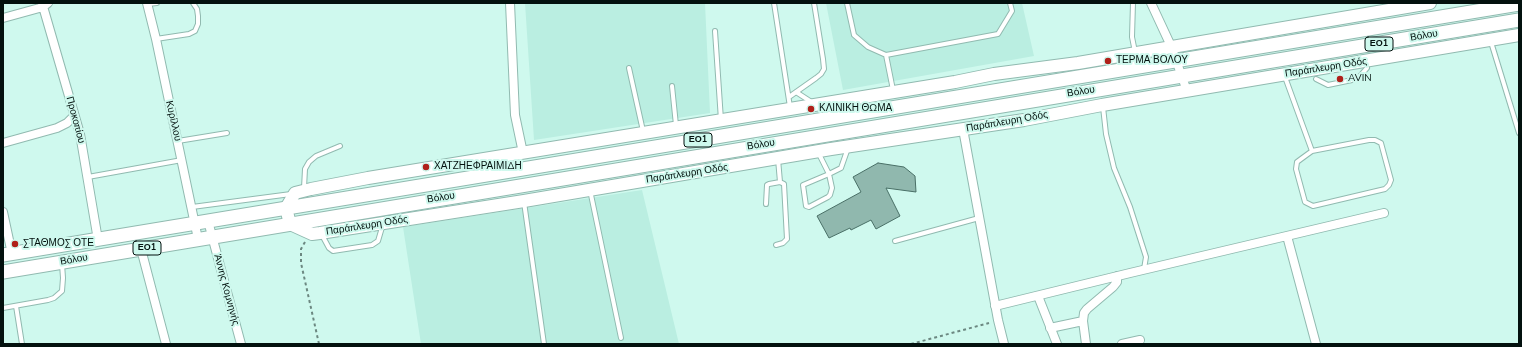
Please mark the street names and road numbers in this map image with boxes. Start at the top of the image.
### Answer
street label: Βόλου [1409,28,1439,44]
road number: ΕΟ1 [1365,37,1393,51]
street label: Παράπλευρη Οδός [1284,56,1368,80]
street label: Βόλου [1066,84,1096,100]
street label: Προκοπίου [63,95,87,145]
street label: Κυρίλλου [163,100,183,142]
street label: Παράπλευρη Οδός [965,109,1049,135]
road number: ΕΟ1 [684,133,712,147]
street label: Βόλου [746,137,776,153]
street label: Παράπλευρη Οδός [645,162,729,186]
street label: Βόλου [426,190,456,206]
street label: Παράπλευρη Οδός [325,214,409,238]
road number: ΕΟ1 [133,241,161,255]
street label: Βόλου [59,252,89,268]
street label: Άννης Κομνηνής [211,253,241,327]

